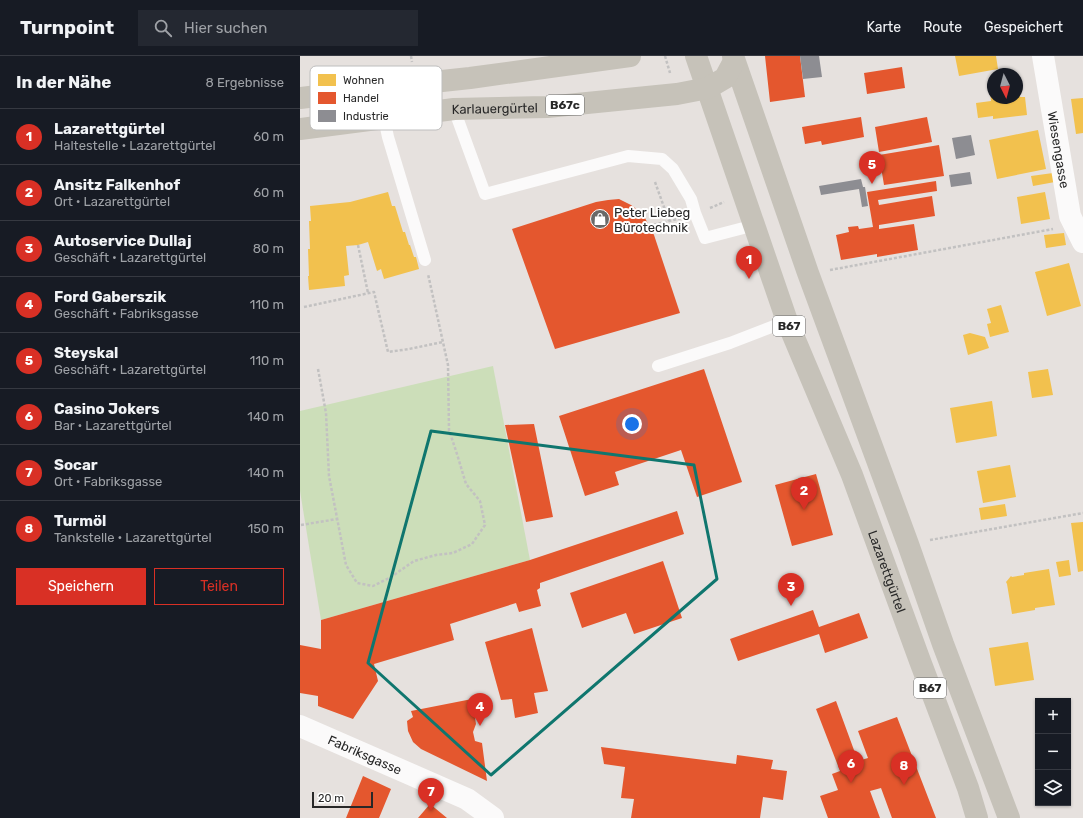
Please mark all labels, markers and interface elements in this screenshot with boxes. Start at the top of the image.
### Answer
search box [138,10,418,46]
text: Turnpoint [20,16,114,39]
icon: search [152,17,174,39]
text: Hier suchen [184,19,267,37]
text: Karte [866,19,901,36]
text: Route [923,19,962,36]
text: Gespeichert [984,19,1063,36]
legend [310,66,442,130]
north arrow [987,68,1023,104]
text: In der Nähe [16,72,111,92]
text: Wohnen [343,74,384,87]
text: 8 Ergebnisse [206,75,284,90]
text: Handel [343,92,379,105]
road number: B67c [546,95,584,115]
street label: Karlauergürtel [451,100,538,117]
text: Industrie [343,110,389,123]
street label: Wiesengasse [1044,110,1072,190]
text: Lazarettgürtel [54,120,165,138]
text: 1 [26,129,32,144]
text: 60 m [253,129,284,144]
text: Haltestelle · Lazarettgürtel [54,138,216,153]
pin: 5 [859,151,885,184]
text: Ansitz Falkenhof [54,176,180,194]
text: 2 [25,185,33,200]
text: 60 m [253,185,284,200]
text: Ort · Lazarettgürtel [54,194,170,209]
place label: Peter Liebeg Bürotechnik [614,205,690,235]
shop icon: Peter Liebeg Bürotechnik [589,208,611,230]
text: Autoservice Dullaj [54,232,191,250]
text: 3 [25,241,33,256]
text: 80 m [253,241,284,256]
pin: 1 [736,246,762,279]
text: Geschäft · Lazarettgürtel [54,250,206,265]
text: Ford Gaberszik [54,288,166,306]
text: 4 [25,297,33,312]
text: 110 m [250,297,284,312]
text: Geschäft · Fabriksgasse [54,306,199,321]
road number: B67 [773,316,805,336]
text: Steyskal [54,344,118,362]
text: 5 [25,353,33,368]
text: 110 m [250,353,284,368]
text: Geschäft · Lazarettgürtel [54,362,206,377]
text: Casino Jokers [54,400,160,418]
text: 6 [25,409,33,424]
text: 140 m [247,409,284,424]
your location [622,414,642,434]
text: Bar · Lazarettgürtel [54,418,172,433]
text: Socar [54,456,98,474]
text: 7 [25,465,33,480]
text: 140 m [247,465,284,480]
text: Ort · Fabriksgasse [54,474,162,489]
pin: 2 [791,477,817,510]
text: Turmöl [54,512,106,530]
text: 8 [25,521,33,536]
text: 150 m [248,521,284,536]
street label: Lazarettgürtel [865,528,909,615]
text: Tankstelle · Lazarettgürtel [54,530,212,545]
button: Speichern [16,568,146,605]
button: Teilen [154,568,284,605]
pin: 3 [778,573,804,606]
road number: B67 [914,678,946,698]
pin: 4 [467,693,493,726]
map controls [1035,698,1071,806]
button: + [1035,698,1071,734]
street label: Fabriksgasse [326,732,404,778]
button: − [1035,734,1071,770]
pin: 6 [838,750,864,783]
pin: 8 [891,752,917,785]
button: layers [1035,770,1071,806]
pin: 7 [418,778,444,811]
scale bar [312,790,373,809]
text: 20 m [318,792,344,805]

